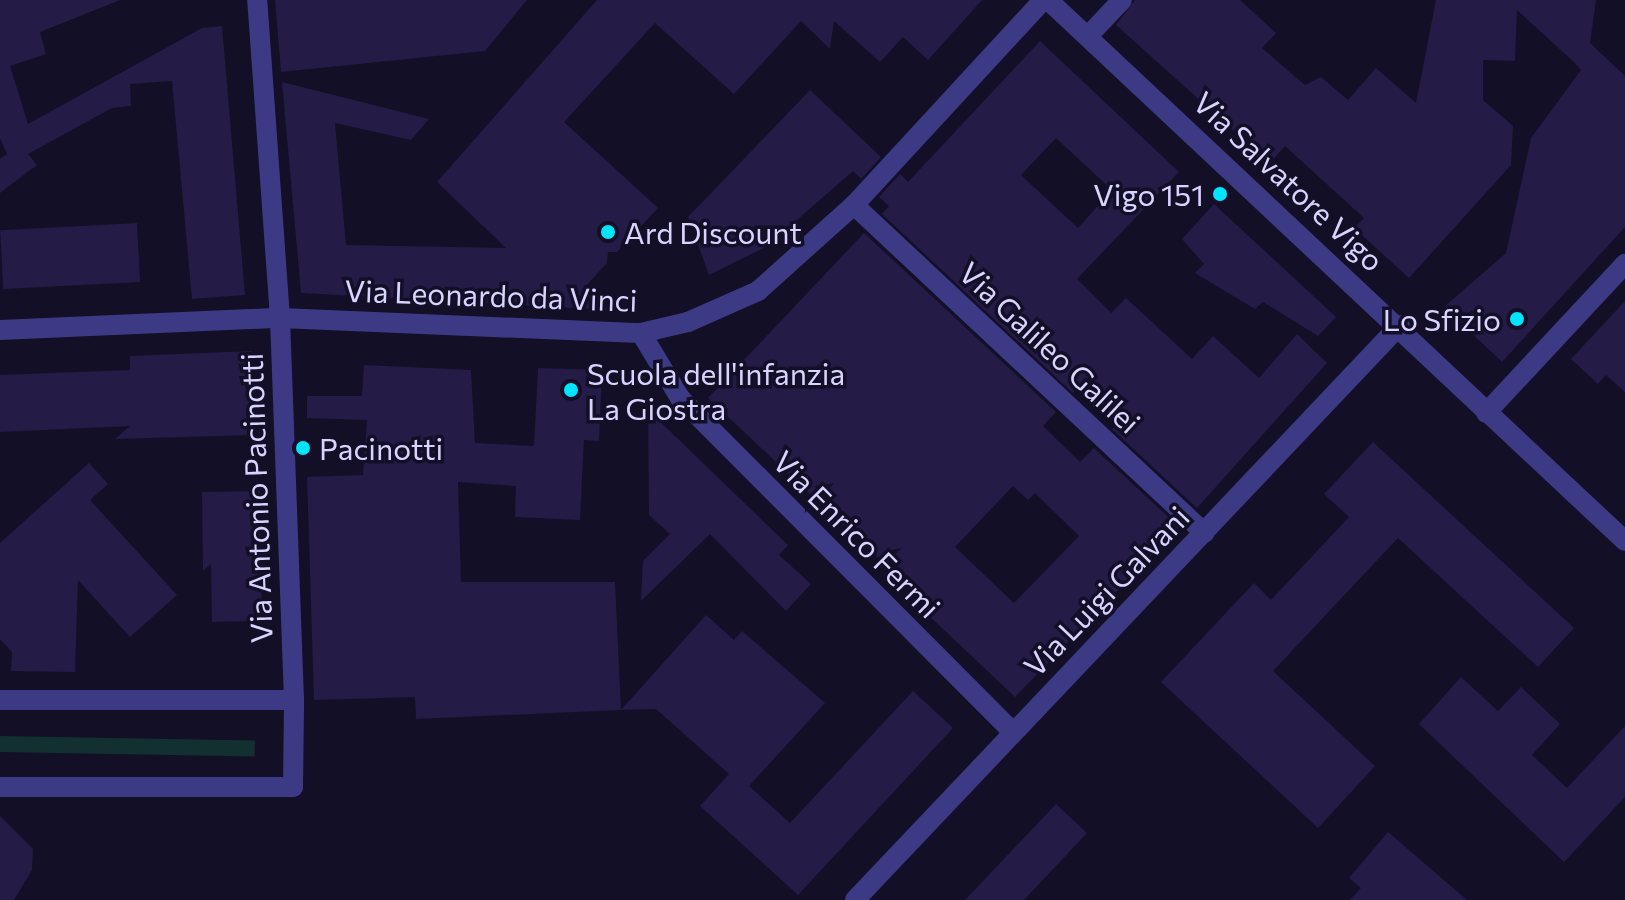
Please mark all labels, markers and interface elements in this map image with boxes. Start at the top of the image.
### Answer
street label: Via Salvatore Vigo [1187,84,1391,278]
place label: Vigo 151 [1093,176,1204,212]
marker: Vigo 151 [1211,185,1229,203]
place label: Ard Discount [624,214,802,250]
marker: Ard Discount [599,223,617,241]
street label: Via Galileo Galilei [952,254,1148,440]
street label: Via Leonardo da Vinci [344,272,638,318]
place label: Lo Sfizio [1383,301,1501,337]
marker: Lo Sfizio [1508,310,1526,328]
street label: Via Antonio Pacinotti [233,352,279,644]
place label: Scuola dell'infanzia La Giostra [587,355,845,426]
marker: Scuola dell'infanzia La Giostra [562,381,580,399]
place label: Pacinotti [319,430,443,466]
marker: Pacinotti [294,439,312,457]
street label: Via Enrico Fermi [766,443,948,625]
street label: Via Luigi Galvani [1016,499,1196,683]

